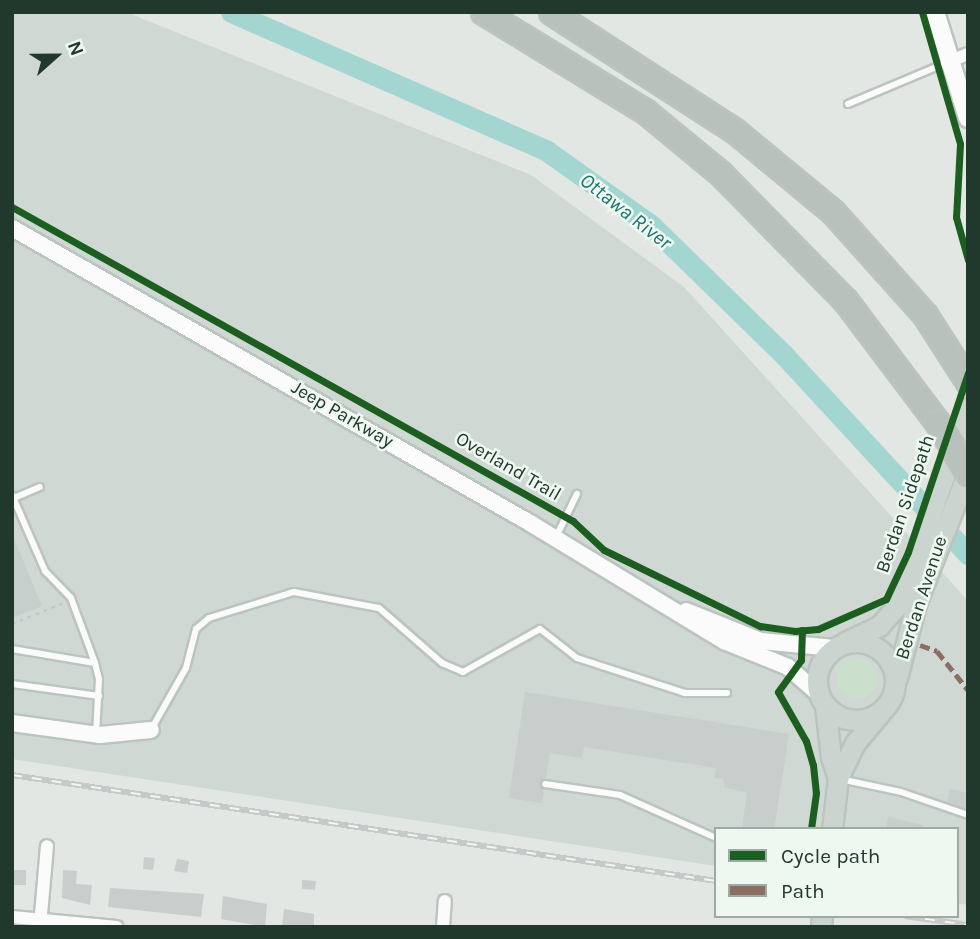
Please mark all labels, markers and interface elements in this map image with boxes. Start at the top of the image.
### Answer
north arrow [21,21,91,91]
text: N [63,38,88,59]
water label: Ottawa River [575,167,677,255]
street label: Jeep Parkway [287,377,397,453]
street label: Overland Trail [451,428,565,506]
street label: Berdan Sidepath [872,432,940,576]
street label: Berdan Avenue [891,533,953,663]
legend [714,827,959,918]
text: Cycle path [781,844,881,868]
text: Path [781,879,825,903]

